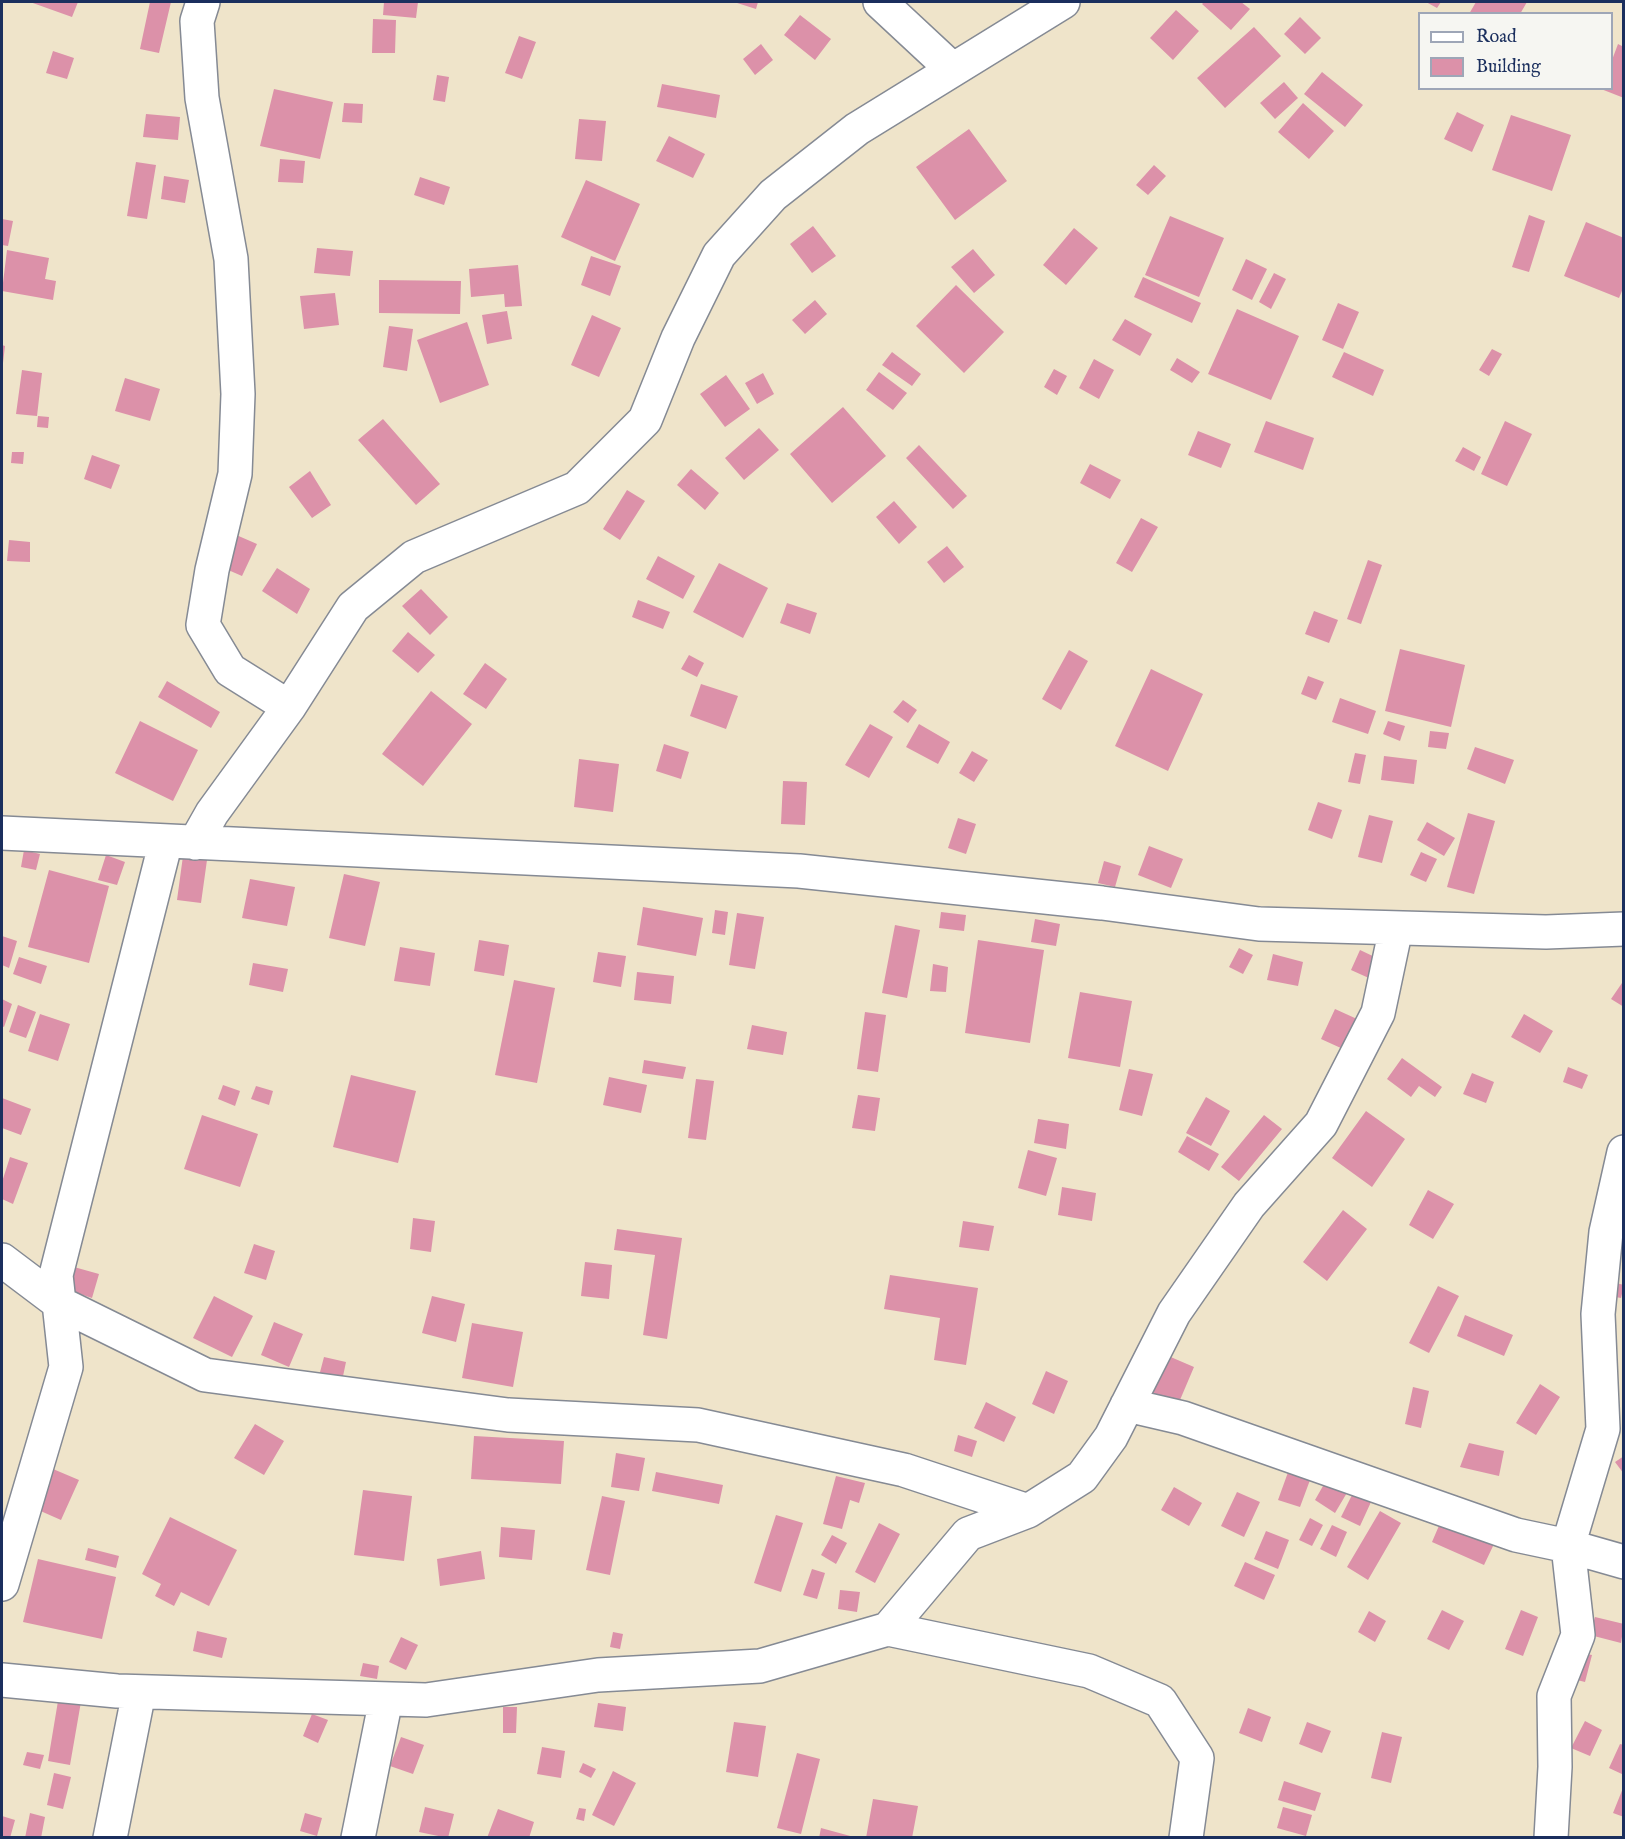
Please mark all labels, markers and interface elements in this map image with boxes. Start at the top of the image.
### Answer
legend [1418,12,1613,90]
text: Road [1476,26,1517,49]
text: Building [1476,56,1541,79]

